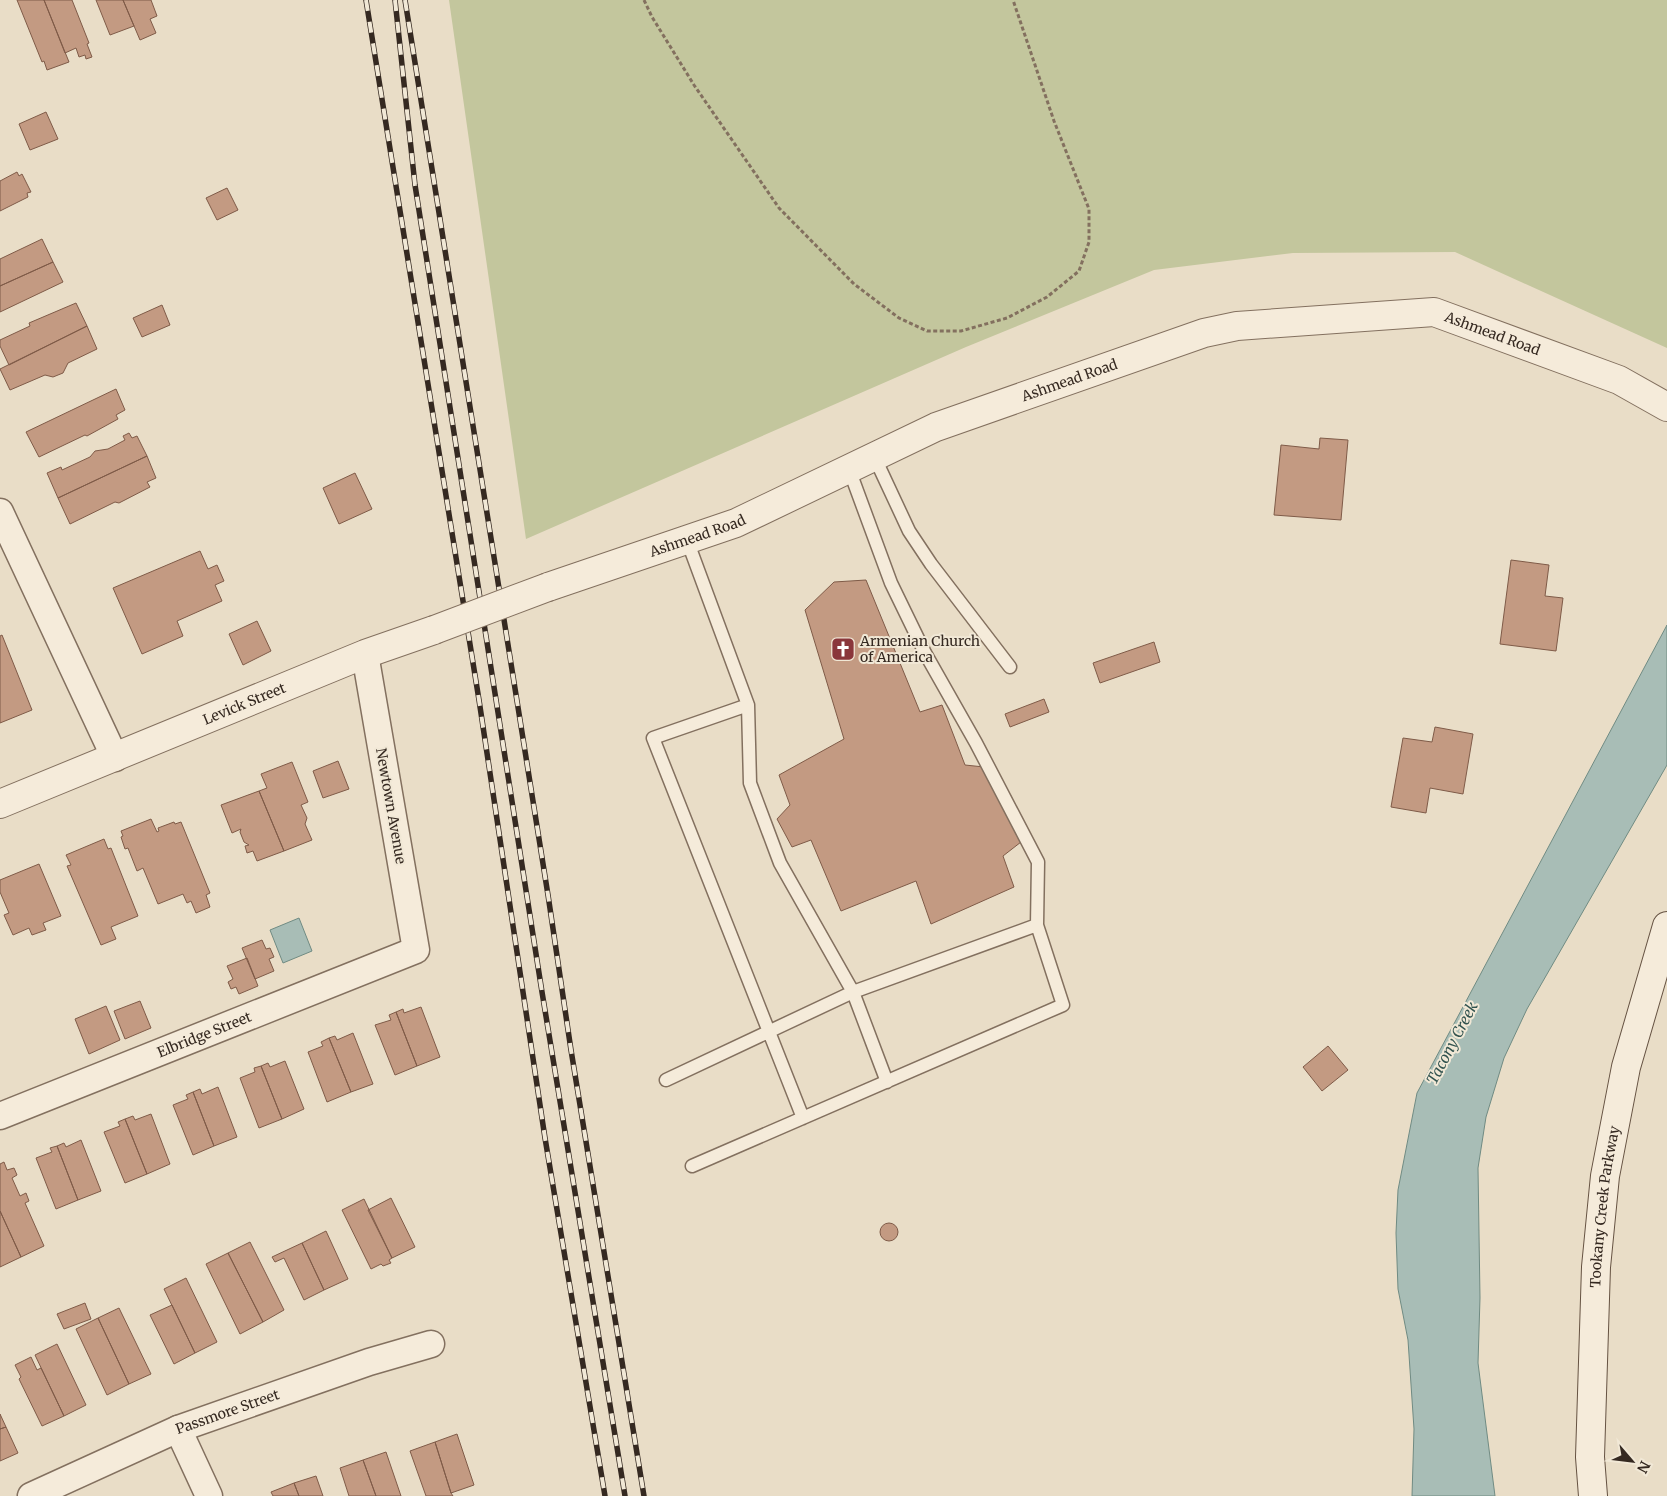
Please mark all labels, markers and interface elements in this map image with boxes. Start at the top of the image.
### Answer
street label: Ashmead Road [1441,307,1543,359]
street label: Ashmead Road [1018,355,1120,406]
street label: Ashmead Road [646,510,749,561]
place label: Armenian Church of America [859,632,980,666]
church icon: Armenian Church of America [830,636,856,662]
street label: Levick Street [200,678,289,729]
street label: Newtown Avenue [372,747,410,865]
water label: Tacony Creek [1422,998,1482,1087]
street label: Elbridge Street [155,1007,255,1061]
street label: Tookany Creek Parkway [1586,1124,1624,1288]
street label: Passmore Street [173,1385,282,1438]
north arrow [1607,1436,1657,1486]
text: N [1633,1458,1654,1476]

